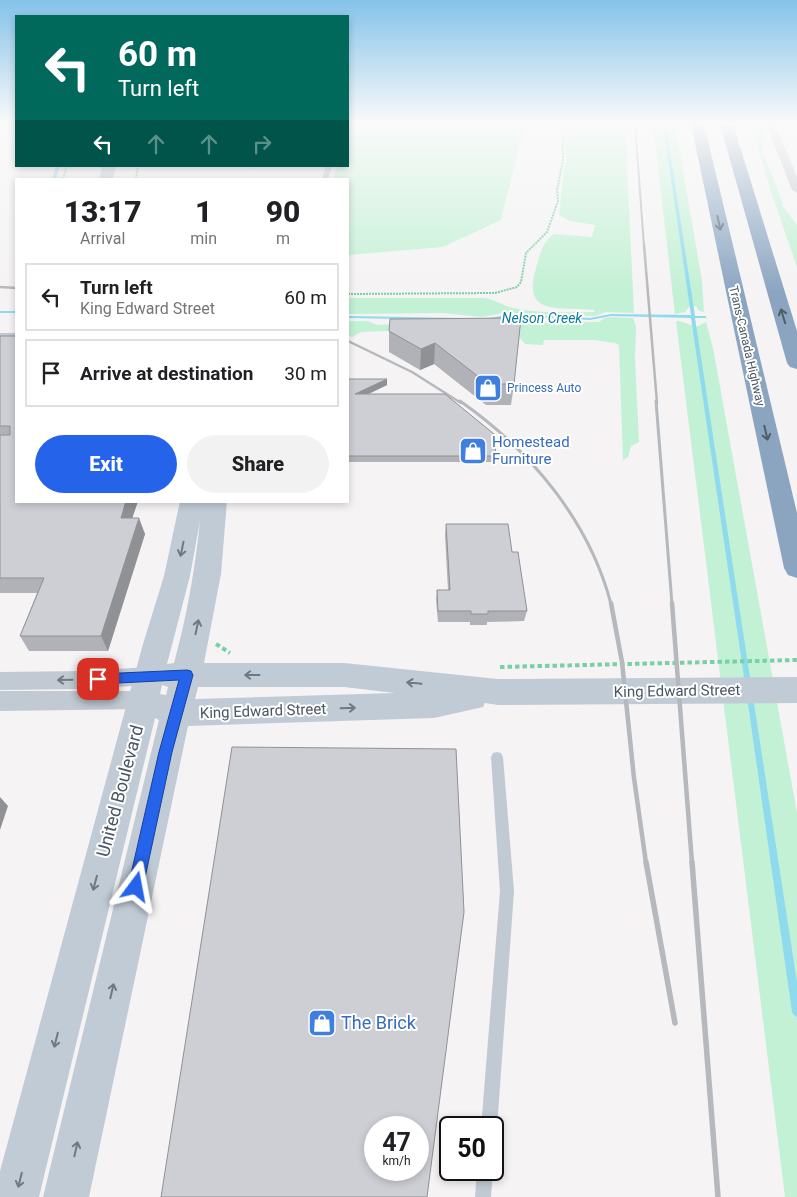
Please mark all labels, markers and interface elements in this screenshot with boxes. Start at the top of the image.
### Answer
text: 60 m [118,34,197,75]
icon: left [35,35,100,100]
text: Turn left [118,76,199,101]
icon: left [89,130,117,158]
icon: ahead [142,130,170,158]
icon: ahead [195,130,223,158]
icon: right [248,130,276,158]
text: 13:17 [64,194,142,229]
text: 1 [195,194,212,229]
text: 90 [266,194,300,229]
one-way arrow [715,215,724,231]
text: Arrival [80,229,125,248]
text: min [190,229,217,248]
text: m [276,229,290,248]
text: Turn left [80,276,153,299]
icon: left [37,283,65,311]
street label: Trans-Canada Highway [726,285,768,408]
text: 60 m [284,286,327,309]
text: King Edward Street [80,299,215,318]
one-way arrow [777,308,787,324]
water label: Nelson Creek [502,310,583,326]
icon: arrive [37,359,65,387]
text: Arrive at destination [80,362,253,385]
text: 30 m [284,362,327,385]
shop icon: Princess Auto [473,373,503,403]
place label: Princess Auto [507,381,581,395]
one-way arrow [762,424,771,440]
place label: Homestead Furniture [492,433,570,468]
button: Exit [35,435,177,493]
button: Share [187,435,329,493]
shop icon: Homestead Furniture [458,436,488,466]
one-way arrow [177,540,187,556]
one-way arrow [193,620,202,636]
pin [77,658,119,700]
icon: arrive [84,665,112,693]
one-way arrow [245,670,261,680]
one-way arrow [58,675,74,685]
one-way arrow [407,678,423,688]
street label: King Edward Street [614,681,740,701]
street label: King Edward Street [199,700,327,722]
one-way arrow [340,703,356,713]
street label: United Boulevard [92,723,147,859]
position arrow [109,860,161,912]
one-way arrow [90,874,100,890]
one-way arrow [108,983,117,999]
shop icon: The Brick [307,1008,337,1038]
place label: The Brick [341,1012,417,1033]
one-way arrow [50,1032,60,1048]
speed limit sign: 50 [439,1116,504,1181]
text: 47 [382,1128,411,1157]
one-way arrow [72,1142,81,1158]
text: km/h [382,1154,411,1168]
one-way arrow [15,1172,24,1188]

